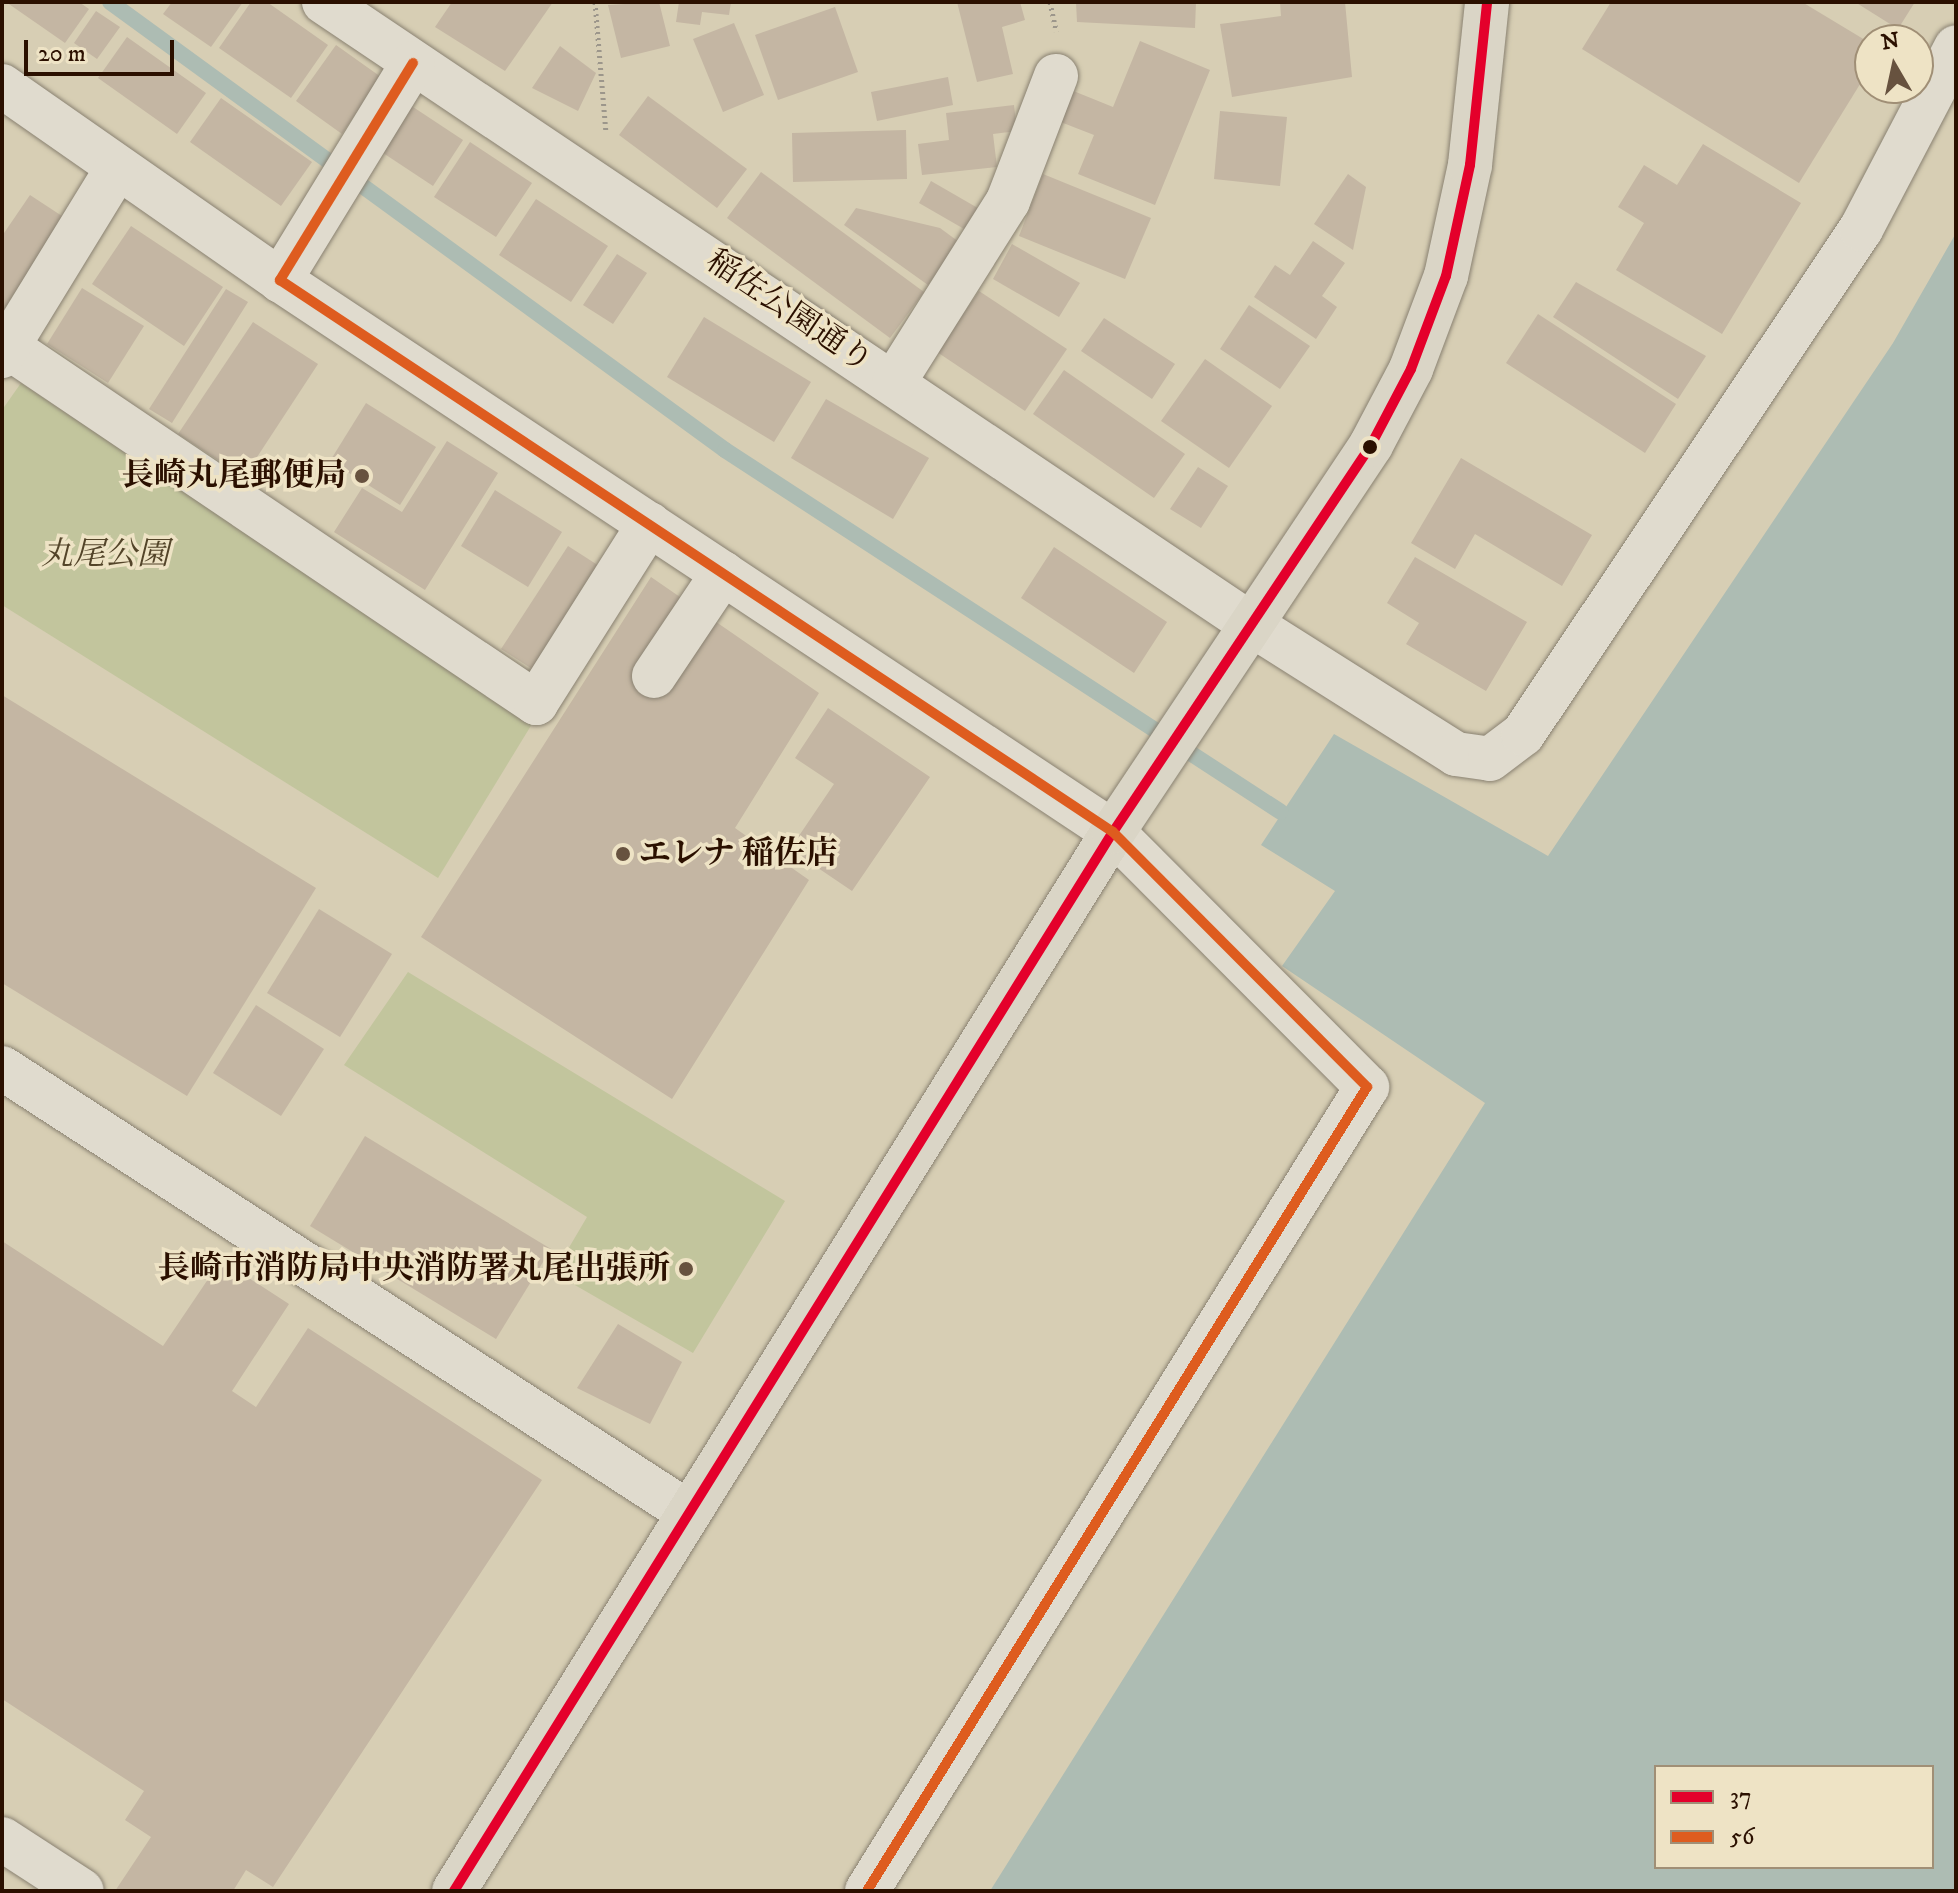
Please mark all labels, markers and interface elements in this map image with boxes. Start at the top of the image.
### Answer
scale bar [28,24,178,74]
north arrow [1854,24,1934,104]
text: N [1879,27,1902,57]
text: 20 m [38,39,86,69]
street label: 稲佐公園通り [699,242,879,382]
unlabelled marker [1362,439,1378,455]
place label: 長崎丸尾郵便局 [122,457,346,495]
marker: 長崎丸尾郵便局 [353,467,371,485]
park label: 丸尾公園 [41,536,169,574]
place label: エレナ 稲佐店 [639,835,838,873]
marker: エレナ 稲佐店 [614,845,632,863]
place label: 長崎市消防局中央消防署丸尾出張所 [158,1250,670,1288]
marker: 長崎市消防局中央消防署丸尾出張所 [677,1260,695,1278]
legend [1654,1765,1934,1869]
text: 37 [1730,1782,1752,1812]
text: 56 [1730,1822,1754,1852]

